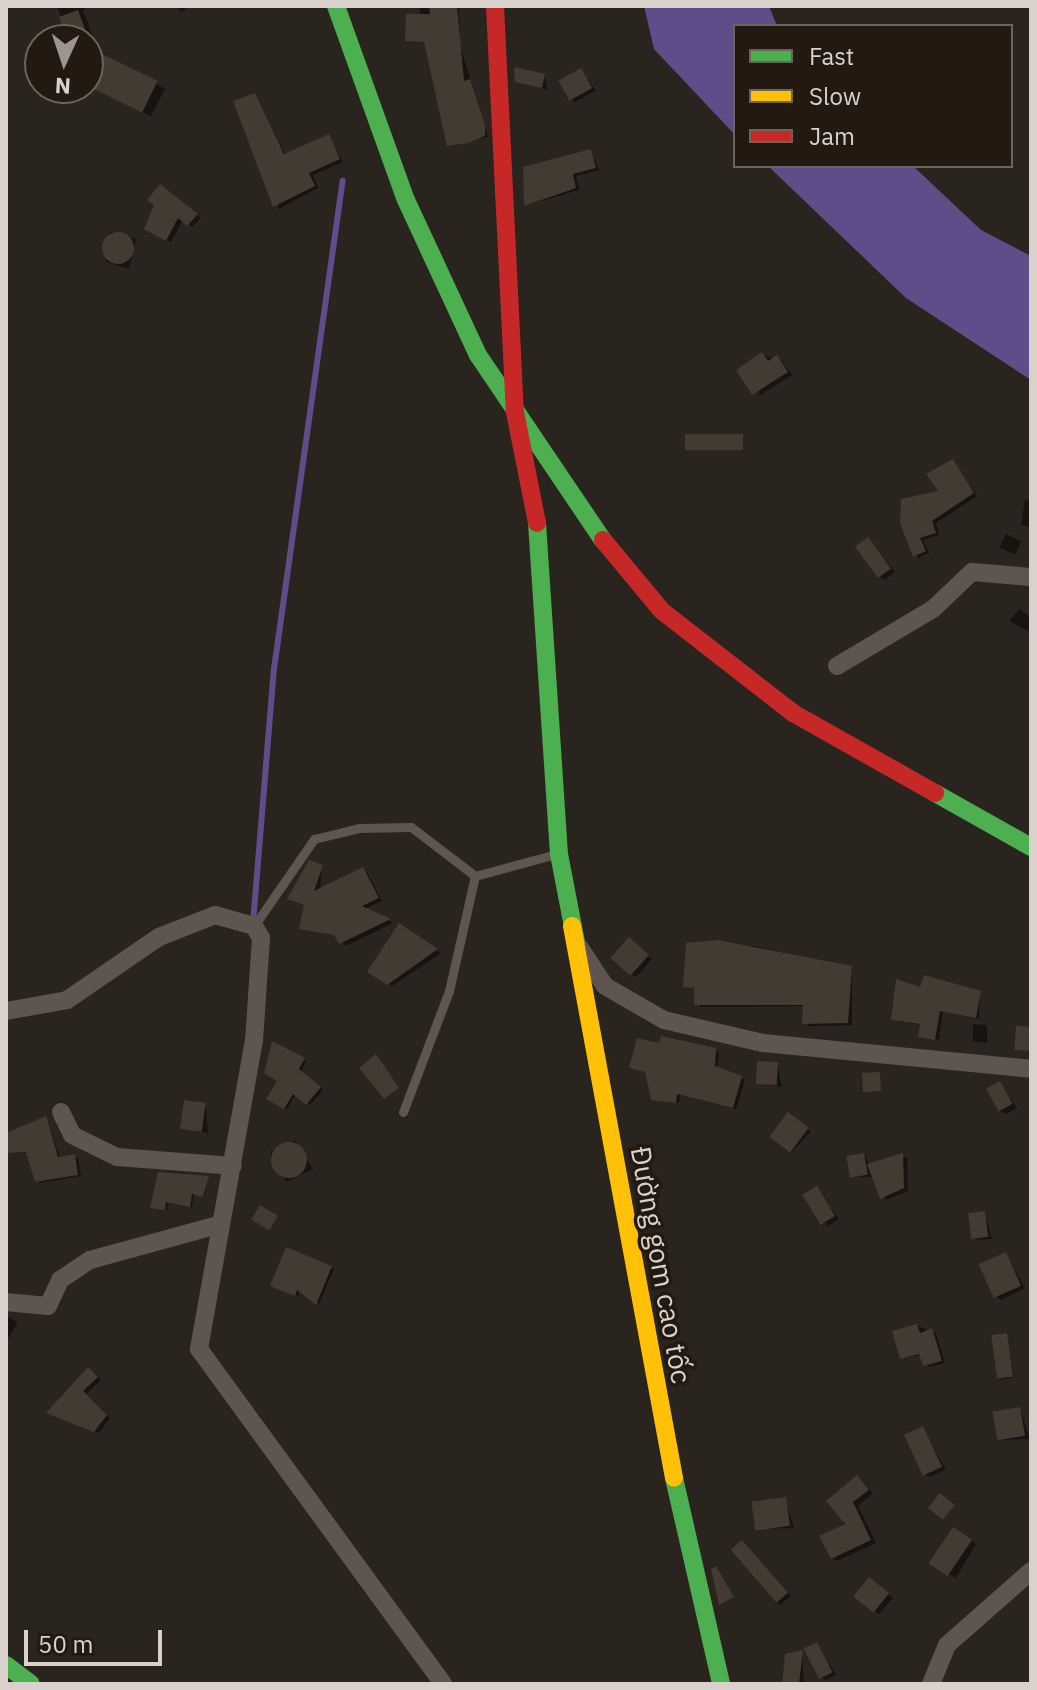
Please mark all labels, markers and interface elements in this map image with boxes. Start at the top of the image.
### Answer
north arrow [24,24,104,104]
legend [733,24,1013,168]
text: Fast [809,40,854,72]
text: N [54,72,72,101]
text: Slow [809,80,861,112]
text: Jam [809,120,855,152]
street label: Đường gom cao tốc [624,1144,698,1386]
scale bar [28,1614,166,1664]
text: 50 m [38,1628,93,1660]

